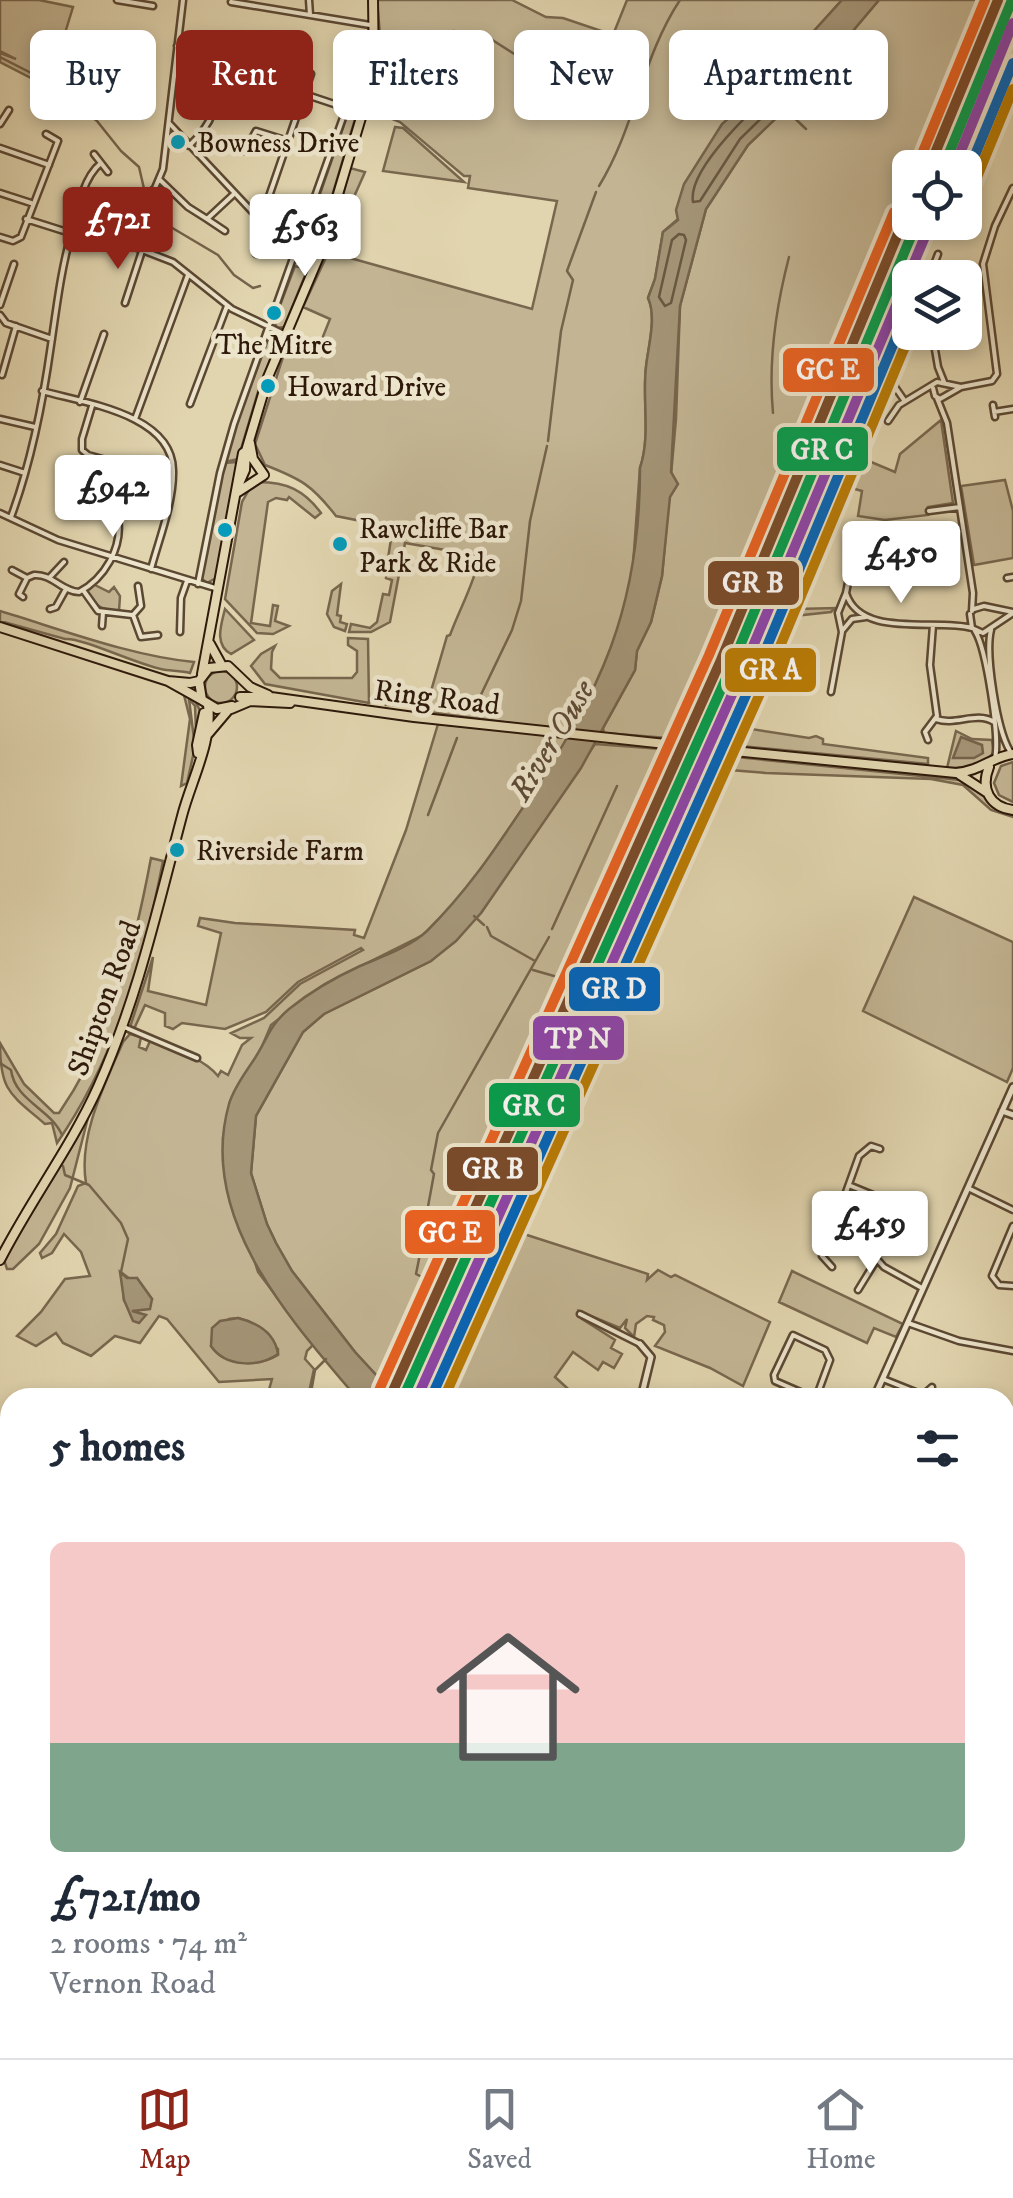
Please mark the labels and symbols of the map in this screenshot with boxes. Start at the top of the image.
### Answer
place label: Bowness Drive [197,126,359,161]
marker: Bowness Drive [168,132,188,152]
pin: £721 [59,187,177,272]
pin: £563 [246,194,364,279]
marker: The Mitre [264,303,284,323]
place label: The Mitre [215,328,333,363]
line badge: GC E [781,346,876,394]
text: GC E [796,353,860,388]
place label: Howard Drive [287,370,446,405]
marker: Howard Drive [258,376,278,396]
line badge: GR C [775,425,870,473]
text: GR C [791,433,853,468]
pin: £942 [54,455,172,540]
place label: Rawcliffe Bar Park & Ride [359,512,509,581]
unlabelled marker [215,520,235,540]
pin: £450 [842,521,960,606]
marker: Rawcliffe Bar Park & Ride [330,534,350,554]
line badge: GR B [706,559,801,607]
text: GR B [722,566,784,601]
line badge: GR A [723,646,818,694]
text: GR A [739,653,802,688]
street label: Ring Road [372,672,502,725]
water label: River Ouse [501,672,605,810]
place label: Riverside Farm [196,834,364,869]
marker: Riverside Farm [167,840,187,860]
street label: Shipton Road [60,916,151,1081]
line badge: GR D [567,965,662,1013]
text: GR D [581,972,647,1007]
line badge: TP N [531,1014,626,1062]
text: TP N [544,1022,611,1057]
line badge: GR C [487,1081,582,1129]
text: GR C [503,1089,565,1124]
line badge: GR B [445,1145,540,1193]
text: GR B [462,1152,524,1187]
pin: £459 [811,1191,929,1276]
line badge: GC E [403,1208,497,1256]
text: GC E [418,1216,482,1251]

